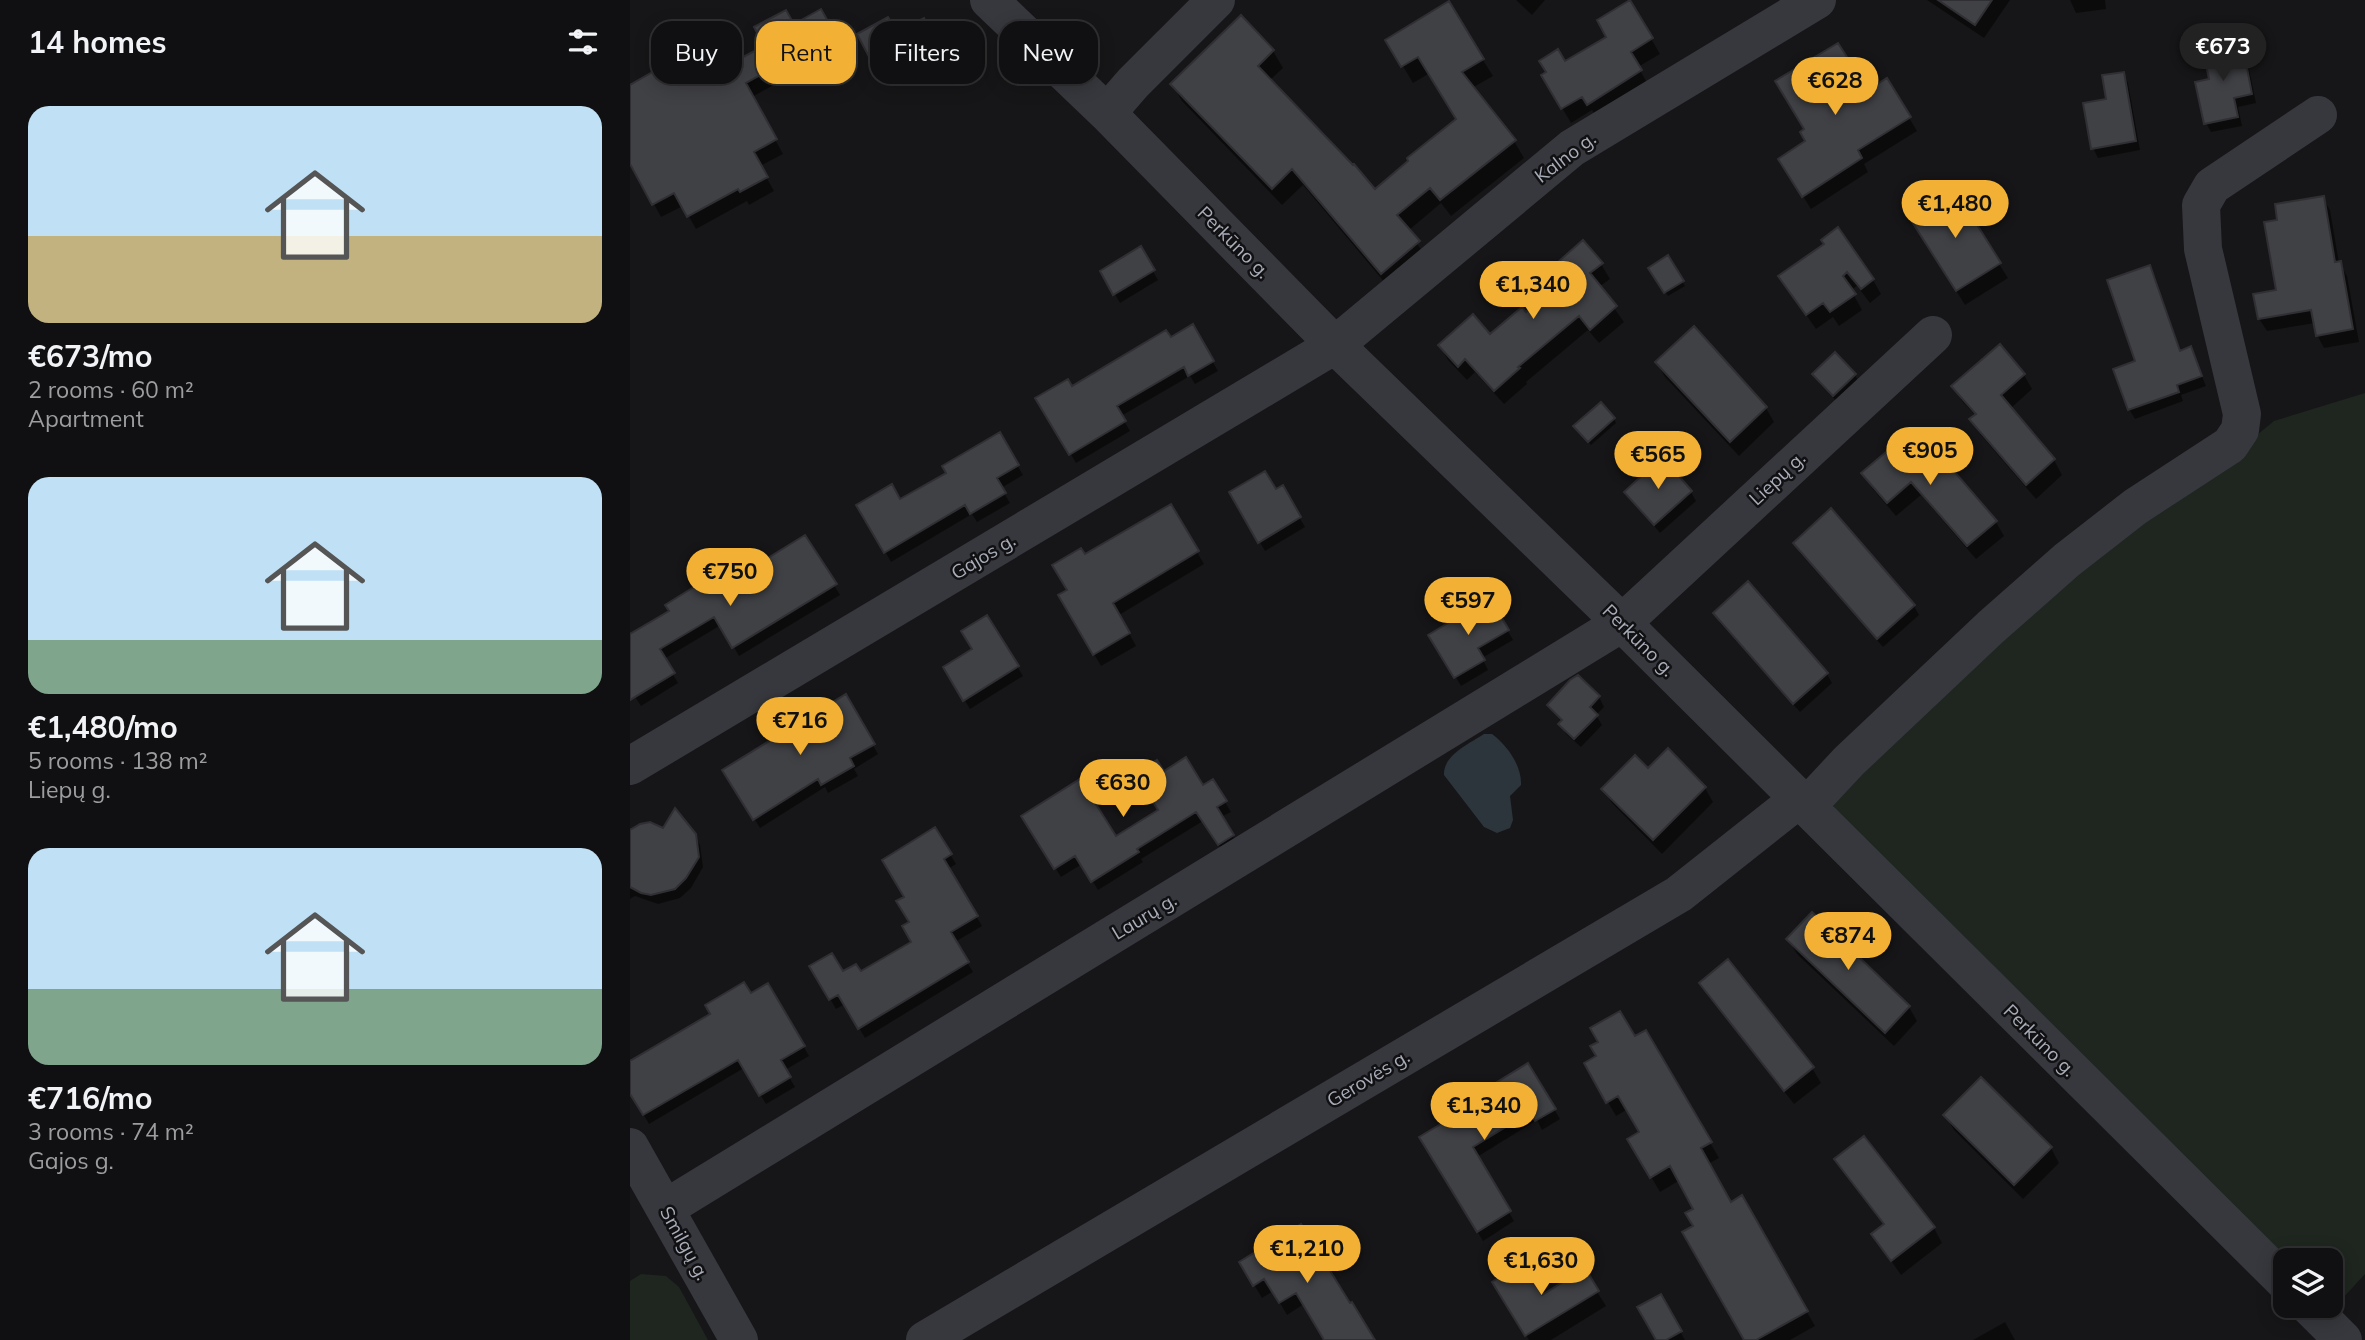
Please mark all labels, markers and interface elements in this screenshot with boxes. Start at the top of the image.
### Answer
chip: Buy [651,21,742,84]
chip: Rent [756,21,856,84]
chip: Filters [870,21,985,84]
chip: New [999,21,1098,84]
text: 14 homes [28,23,167,61]
icon: filters [564,23,602,61]
pin: €673 [2182,24,2264,83]
text: €673 [2195,31,2251,60]
pin: €628 [1794,58,1876,117]
text: €628 [1807,65,1863,94]
street label: Kalno g. [1530,126,1600,188]
icon: home [252,152,378,278]
pin: €1,480 [1898,180,2012,240]
text: €1,480 [1918,188,1992,217]
street label: Perkūno g. [1193,201,1275,283]
pin: €1,340 [1476,262,1590,321]
text: €1,340 [1496,269,1570,298]
text: €673/mo [28,337,152,375]
text: 2 rooms · 60 m² [28,375,194,404]
text: Apartment [28,404,144,433]
pin: €905 [1889,428,1971,487]
pin: €565 [1617,432,1699,491]
text: €905 [1902,435,1958,464]
text: €565 [1630,439,1686,468]
street label: Liepų g. [1744,446,1810,510]
icon: home [252,523,378,649]
street label: Gajos g. [946,527,1020,585]
pin: €750 [689,548,771,608]
text: €750 [702,556,758,585]
pin: €597 [1427,578,1509,637]
text: €597 [1440,585,1496,614]
street label: Perkūno g. [1598,599,1680,681]
pin: €716 [759,698,841,757]
text: €716 [772,705,828,734]
text: €1,480/mo [28,708,178,746]
text: 5 rooms · 138 m² [28,746,208,775]
pin: €630 [1082,760,1164,819]
text: €630 [1095,767,1151,796]
text: Liepų g. [28,775,111,804]
street label: Laurų g. [1107,887,1181,945]
icon: home [252,894,378,1020]
pin: €874 [1807,912,1889,972]
text: €874 [1820,920,1876,949]
street label: Perkūno g. [1999,999,2081,1081]
street label: Gerovės g. [1322,1044,1414,1112]
text: €716/mo [28,1079,152,1117]
pin: €1,340 [1427,1082,1541,1142]
text: €1,340 [1447,1090,1521,1119]
text: 3 rooms · 74 m² [28,1117,194,1146]
text: Gajos g. [28,1146,114,1175]
street label: Smilgų g. [655,1202,715,1284]
pin: €1,210 [1250,1226,1364,1285]
text: €1,210 [1270,1233,1344,1262]
pin: €1,630 [1484,1238,1598,1297]
text: €1,630 [1504,1245,1578,1274]
map controls [2273,1248,2343,1318]
button: layers [2273,1248,2343,1318]

